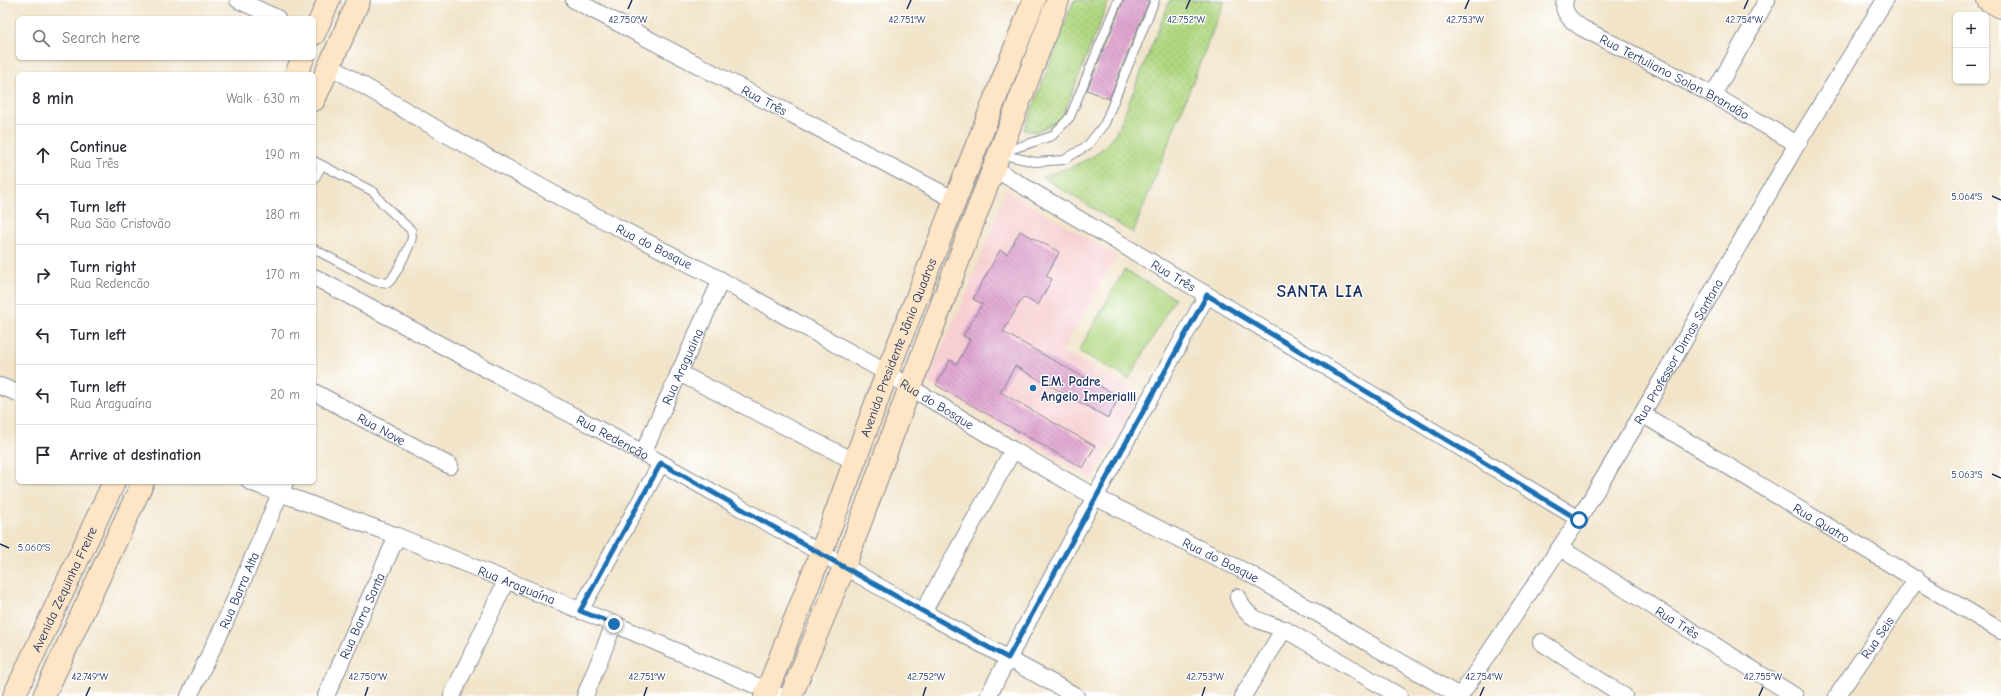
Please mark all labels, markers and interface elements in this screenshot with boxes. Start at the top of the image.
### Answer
map controls [1953,12,1989,84]
button: + [1953,12,1989,48]
text: 42.750°W [609,14,648,26]
text: 42.751°W [889,14,926,26]
text: 42.752°W [1167,14,1205,26]
text: 42.753°W [1446,14,1484,26]
text: 42.754°W [1725,14,1763,26]
search box [16,16,316,60]
icon: search [30,27,52,49]
text: Search here [62,29,140,47]
street label: Rua Tertuliano Solon Brandão [1597,31,1752,122]
button: − [1953,48,1989,84]
street label: Rua Três [739,82,790,118]
text: 8 min [32,89,74,108]
text: Walk · 630 m [226,91,300,106]
text: Continue [70,138,127,156]
icon: ahead [32,144,54,166]
text: 190 m [265,147,300,162]
text: Rua Três [70,156,119,171]
text: 5.064°S [1951,191,1983,203]
text: Turn left [70,198,126,216]
icon: left [32,204,54,226]
text: 180 m [265,207,300,222]
text: Rua São Cristovão [70,216,171,231]
street label: Rua do Bosque [614,220,695,272]
street label: Avenida Presidente Jânio Quadros [857,256,939,439]
street label: Rua Três [1149,256,1198,294]
text: Turn right [70,258,136,276]
icon: right [32,264,54,286]
text: 170 m [266,267,300,282]
text: Rua Redencão [70,276,150,291]
street label: Rua Professor Dimas Santana [1630,276,1726,427]
district label: SANTA LIA [1277,282,1363,301]
icon: left [32,324,54,346]
text: Turn left [70,326,126,344]
street label: Rua Araguaina [658,326,706,407]
text: 70 m [271,327,300,342]
place label: E.M. Padre Angelo Imperialli [1041,374,1136,404]
street label: Rua do Bosque [898,375,977,432]
text: Turn left [70,378,126,396]
marker: E.M. Padre Angelo Imperialli [1028,383,1038,393]
icon: left [32,384,54,406]
text: 20 m [270,387,300,402]
text: Rua Araguaína [70,396,152,411]
street label: Rua Nove [355,410,409,448]
street label: Rua Redencão [574,411,652,462]
icon: arrive [32,444,54,466]
text: Arrive at destination [70,446,201,464]
text: 5.063°S [1951,469,1983,481]
street label: Rua Quatro [1791,500,1853,546]
route start [1570,511,1588,529]
street label: Avenida Zequinha Freire [28,524,100,654]
street label: Rua do Bosque [1180,534,1262,585]
text: 5.060°S [18,542,51,554]
street label: Rua Barra Alta [216,550,262,631]
street label: Rua Araguaína [476,562,558,607]
street label: Rua Barra Santa [336,570,387,661]
street label: Rua Três [1653,603,1702,641]
street label: Rua Seis [1857,614,1897,661]
route end [605,615,623,633]
text: 42.749°W [72,671,109,683]
text: 42.750°W [349,671,388,683]
text: 42.751°W [629,671,666,683]
text: 42.752°W [907,671,945,683]
text: 42.753°W [1186,671,1224,683]
text: 42.754°W [1465,671,1503,683]
text: 42.755°W [1744,671,1782,683]

